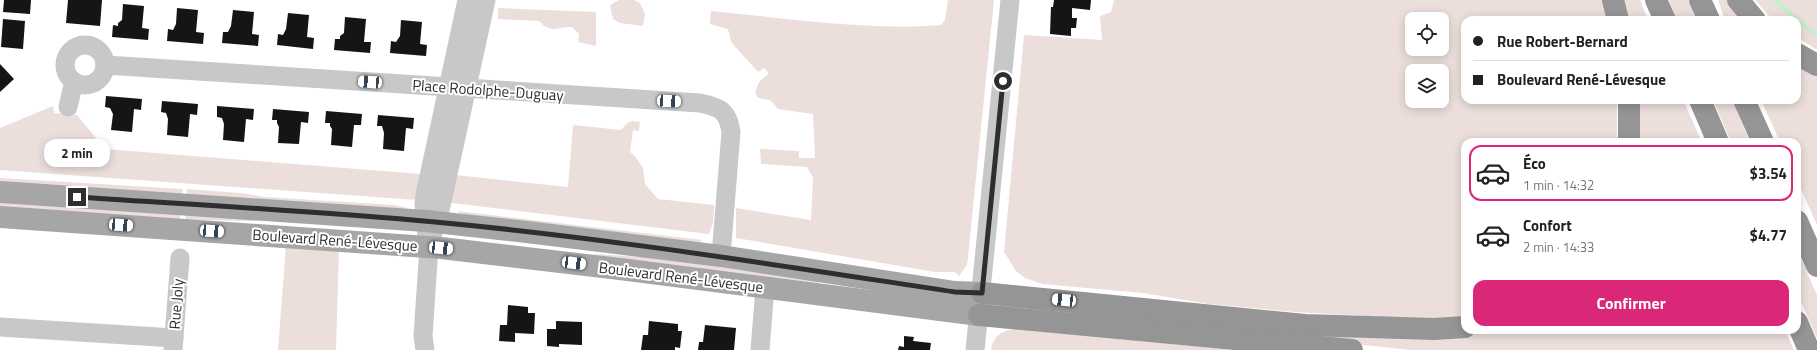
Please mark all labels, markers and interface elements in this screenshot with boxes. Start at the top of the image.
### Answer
map controls [1405,12,1449,108]
button: locate [1405,12,1449,56]
text: Rue Robert-Bernard [1497,30,1628,53]
button: layers [1405,64,1449,108]
text: Boulevard René-Lévesque [1497,68,1666,91]
route start [994,72,1012,90]
street label: Place Rodolphe-Duguay [412,73,564,107]
car [358,75,382,89]
car [657,94,681,108]
callout: 2 min [44,139,110,167]
text: 2 min [61,143,93,163]
text: Éco [1523,152,1546,175]
icon: car [1475,155,1511,191]
text: $3.54 [1750,162,1787,185]
text: 1 min · 14:32 [1523,175,1594,195]
route end [68,188,86,206]
text: Confort [1523,214,1572,237]
icon: car [1475,217,1511,253]
car [109,218,133,232]
street label: Boulevard René-Lévesque [252,223,418,257]
car [200,224,224,238]
text: $4.77 [1750,224,1787,247]
text: 2 min · 14:33 [1523,237,1594,257]
car [428,241,454,255]
car [561,256,587,270]
street label: Boulevard René-Lévesque [598,256,764,298]
street label: Rue Joly [163,278,189,330]
button: Confirmer [1473,280,1789,326]
car [1052,293,1076,307]

